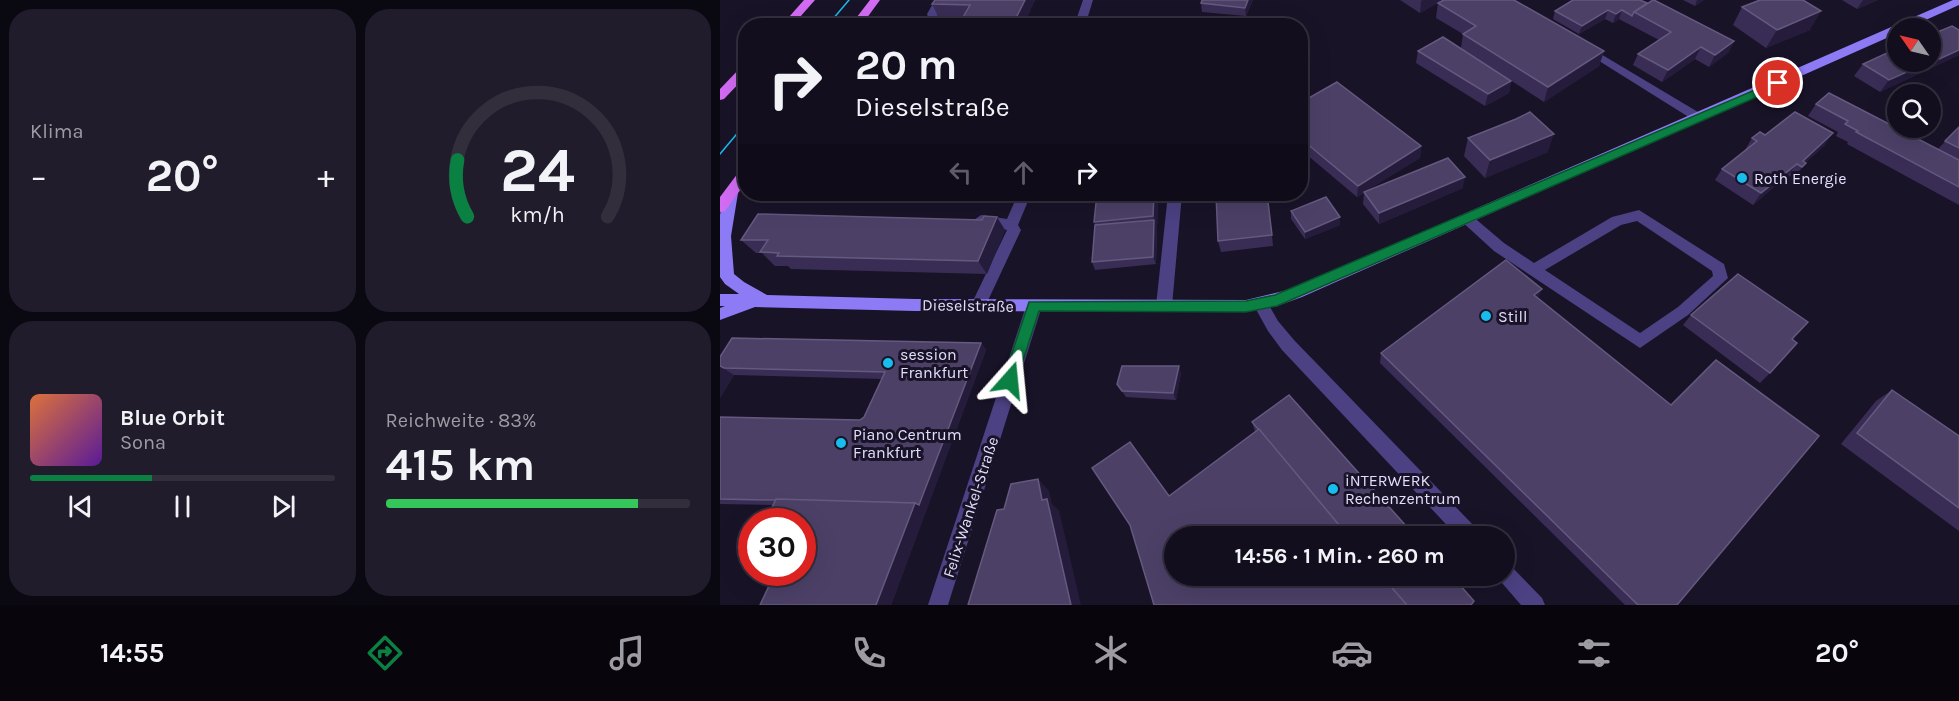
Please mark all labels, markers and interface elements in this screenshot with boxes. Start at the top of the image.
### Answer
north arrow [1887,18,1941,72]
map controls [1887,18,1941,138]
text: 20 m [855,40,957,90]
icon: right [756,42,834,120]
pin [1752,57,1803,108]
icon: arrive [1761,66,1794,99]
button: search [1887,84,1941,138]
text: Dieselstraße [855,91,1010,123]
text: Klima [30,120,83,143]
text: 24 [500,134,575,207]
text: 20° [146,150,219,202]
icon: left [944,156,977,189]
icon: ahead [1007,156,1040,189]
icon: right [1070,156,1103,189]
text: − [30,157,47,195]
text: + [317,157,334,195]
place label: Roth Energie [1754,169,1846,188]
marker: Roth Energie [1735,171,1749,185]
text: km/h [511,203,565,228]
street label: Dieselstraße [922,295,1014,316]
place label: Still [1498,307,1527,326]
marker: Still [1479,309,1493,323]
place label: session Frankfurt [900,345,968,382]
position arrow [978,348,1042,412]
marker: session Frankfurt [881,356,895,370]
text: Blue Orbit [120,405,225,431]
text: Reichweite · 83% [386,409,537,432]
place label: Piano Centrum Frankfurt [853,425,962,462]
text: Sona [120,431,166,454]
street label: Felix-Wankel-Straße [939,434,1002,580]
marker: Piano Centrum Frankfurt [834,436,848,450]
text: 415 km [386,439,535,491]
place label: iNTERWERK Rechenzentrum [1345,471,1461,508]
marker: iNTERWERK Rechenzentrum [1326,482,1340,496]
icon: previous [64,490,97,523]
icon: pause [166,490,199,523]
icon: next [267,490,300,523]
speed limit sign: 30 [738,508,816,586]
text: 14:56 · 1 Min. · 260 m [1234,543,1445,569]
icon: directions [364,632,406,674]
icon: music [606,632,648,674]
icon: phone [848,632,890,674]
icon: climate [1090,632,1132,674]
icon: car [1331,632,1373,674]
icon: filters [1573,632,1615,674]
text: 14:55 [100,637,164,669]
text: 20° [1815,637,1859,669]

